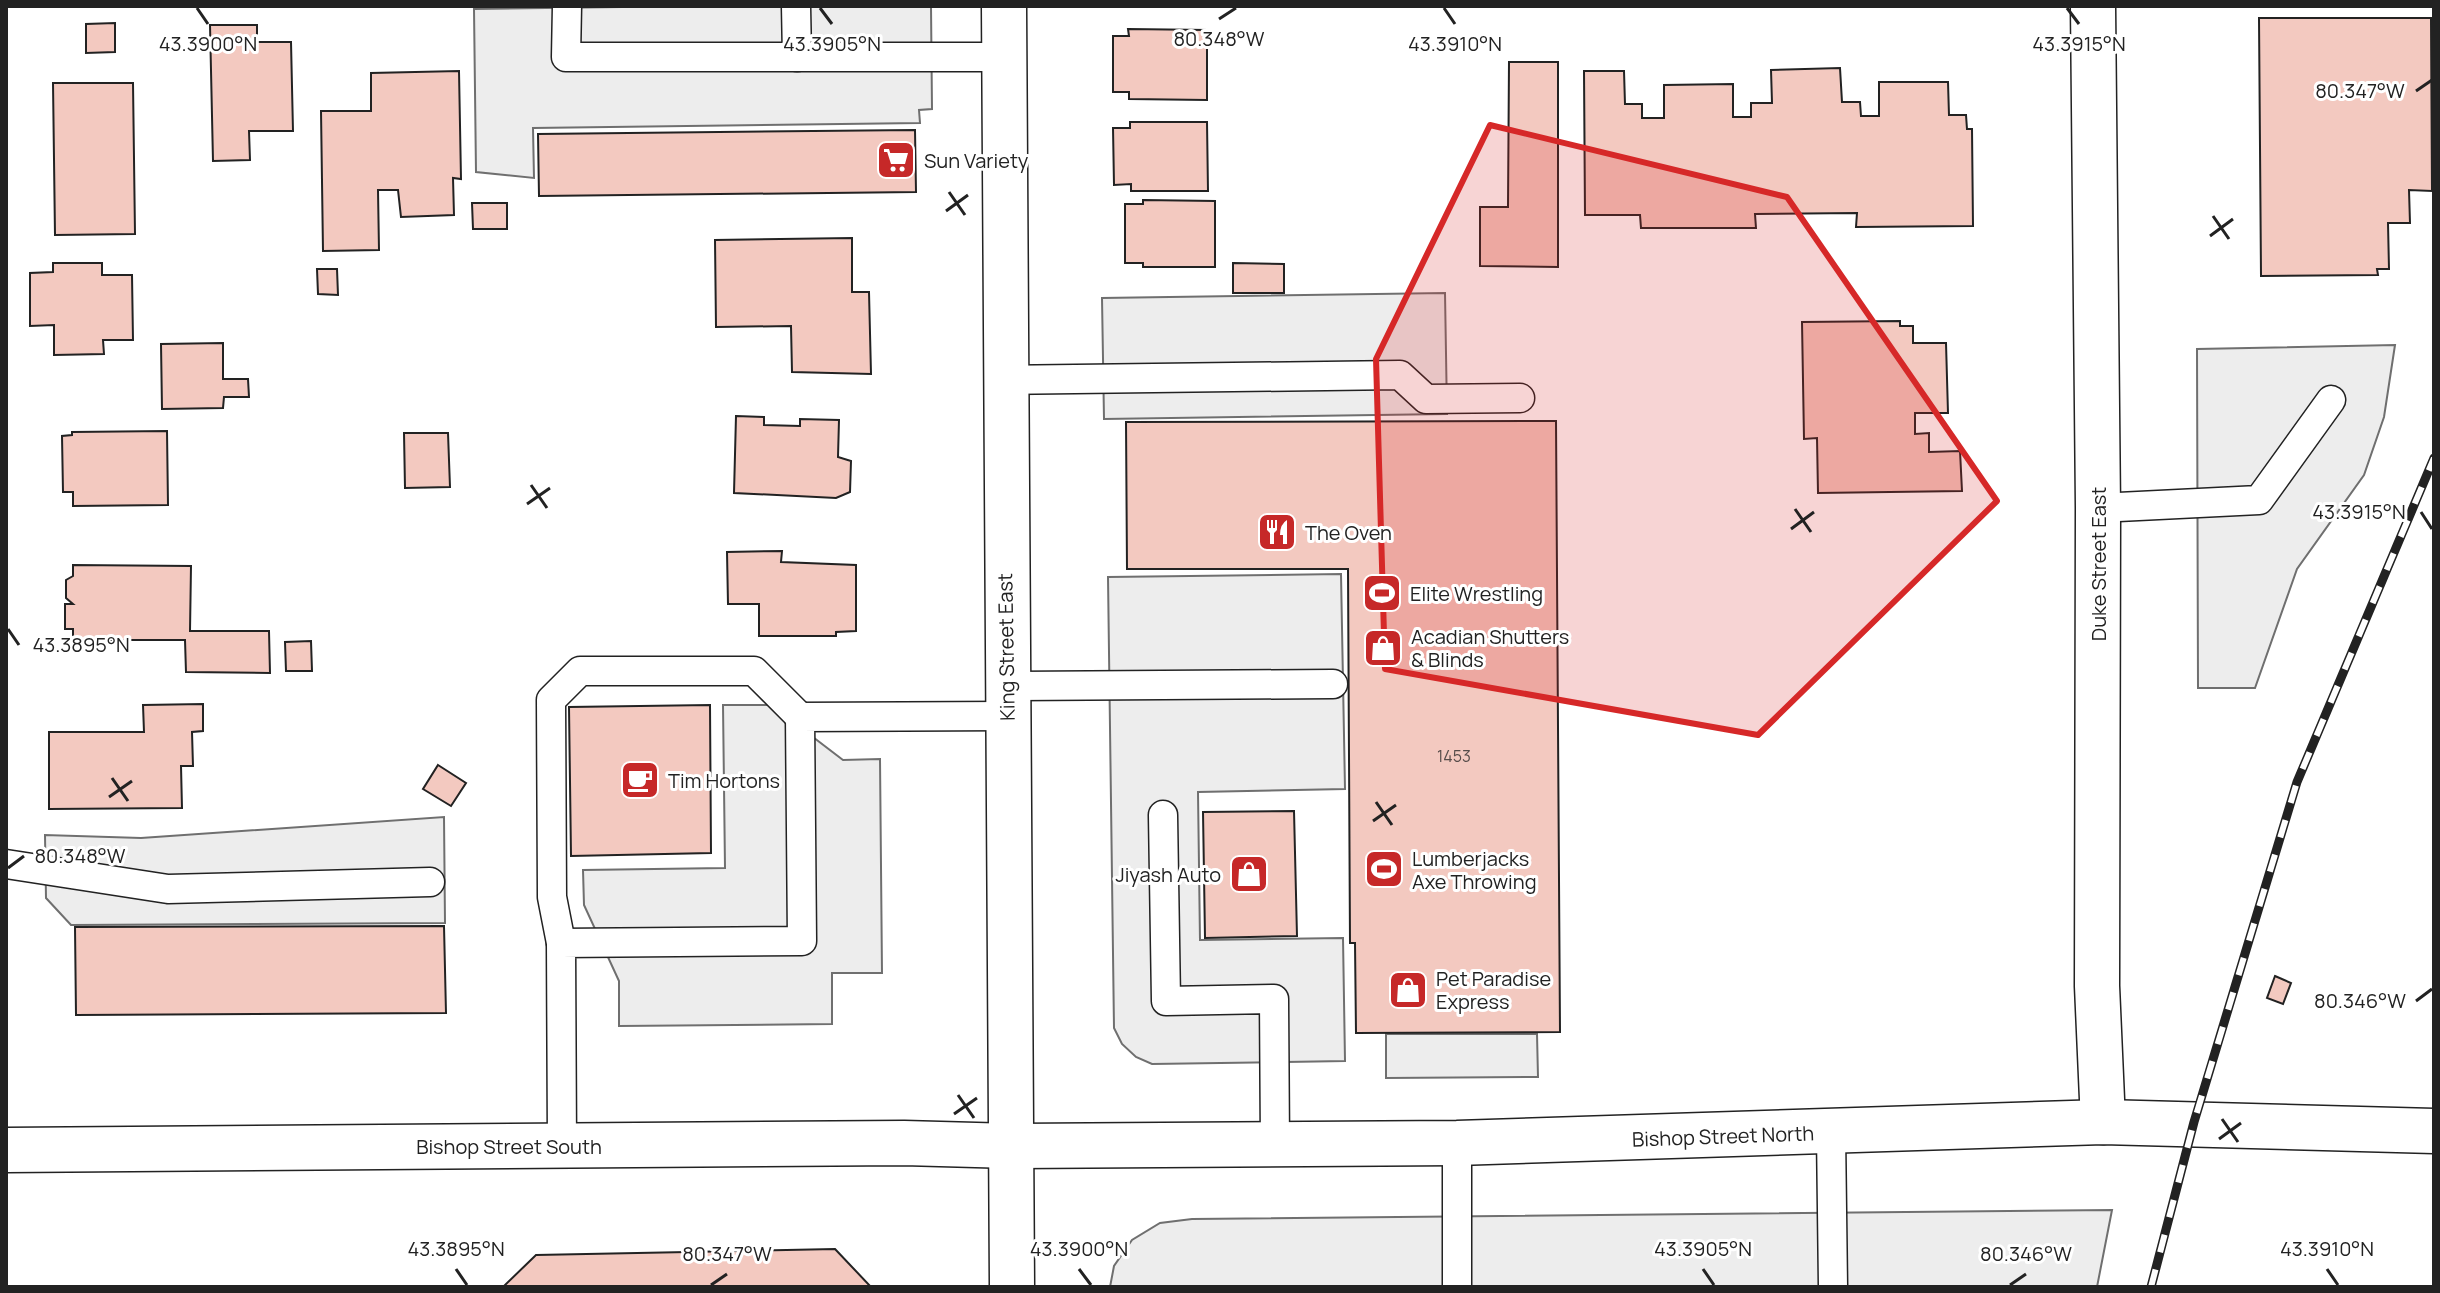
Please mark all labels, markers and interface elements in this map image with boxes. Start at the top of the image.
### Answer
text: 80.348°W [1173,25,1265,52]
text: 43.3900°N [159,30,257,57]
text: 43.3905°N [783,30,881,57]
text: 43.3910°N [1408,30,1502,57]
text: 43.3915°N [2032,30,2126,57]
text: 80.347°W [2315,77,2405,104]
supermarket icon: Sun Variety [875,139,917,181]
place label: Sun Variety [924,147,1029,174]
street label: Duke Street East [2085,487,2112,641]
text: 43.3915°N [2312,498,2406,525]
restaurant icon: The Oven [1256,511,1298,553]
place label: The Oven [1305,519,1392,546]
sports icon: Elite Wrestling [1361,572,1403,614]
street label: King Street East [991,573,1021,721]
place label: Elite Wrestling [1410,580,1543,607]
place label: Acadian Shutters & Blinds [1411,623,1569,673]
shop icon: Acadian Shutters & Blinds [1362,627,1404,669]
text: 43.3895°N [32,631,130,658]
house number: 1453 [1437,745,1471,767]
cafe icon: Tim Hortons [619,759,661,801]
place label: Tim Hortons [668,767,780,794]
text: 80.348°W [34,842,126,869]
place label: Lumberjacks Axe Throwing [1412,845,1537,895]
sports icon: Lumberjacks Axe Throwing [1363,848,1405,890]
shop icon: Jiyash Auto [1228,853,1270,895]
place label: Jiyash Auto [1115,861,1221,888]
place label: Pet Paradise Express [1436,965,1551,1015]
shop icon: Pet Paradise Express [1387,969,1429,1011]
text: 80.346°W [2314,987,2406,1014]
street label: Bishop Street North [1631,1119,1815,1153]
street label: Bishop Street South [416,1133,602,1160]
text: 43.3895°N [407,1235,505,1262]
text: 43.3900°N [1030,1235,1128,1262]
text: 43.3905°N [1654,1235,1752,1262]
text: 43.3910°N [2280,1235,2374,1262]
text: 80.347°W [682,1240,772,1267]
text: 80.346°W [1980,1240,2072,1267]

